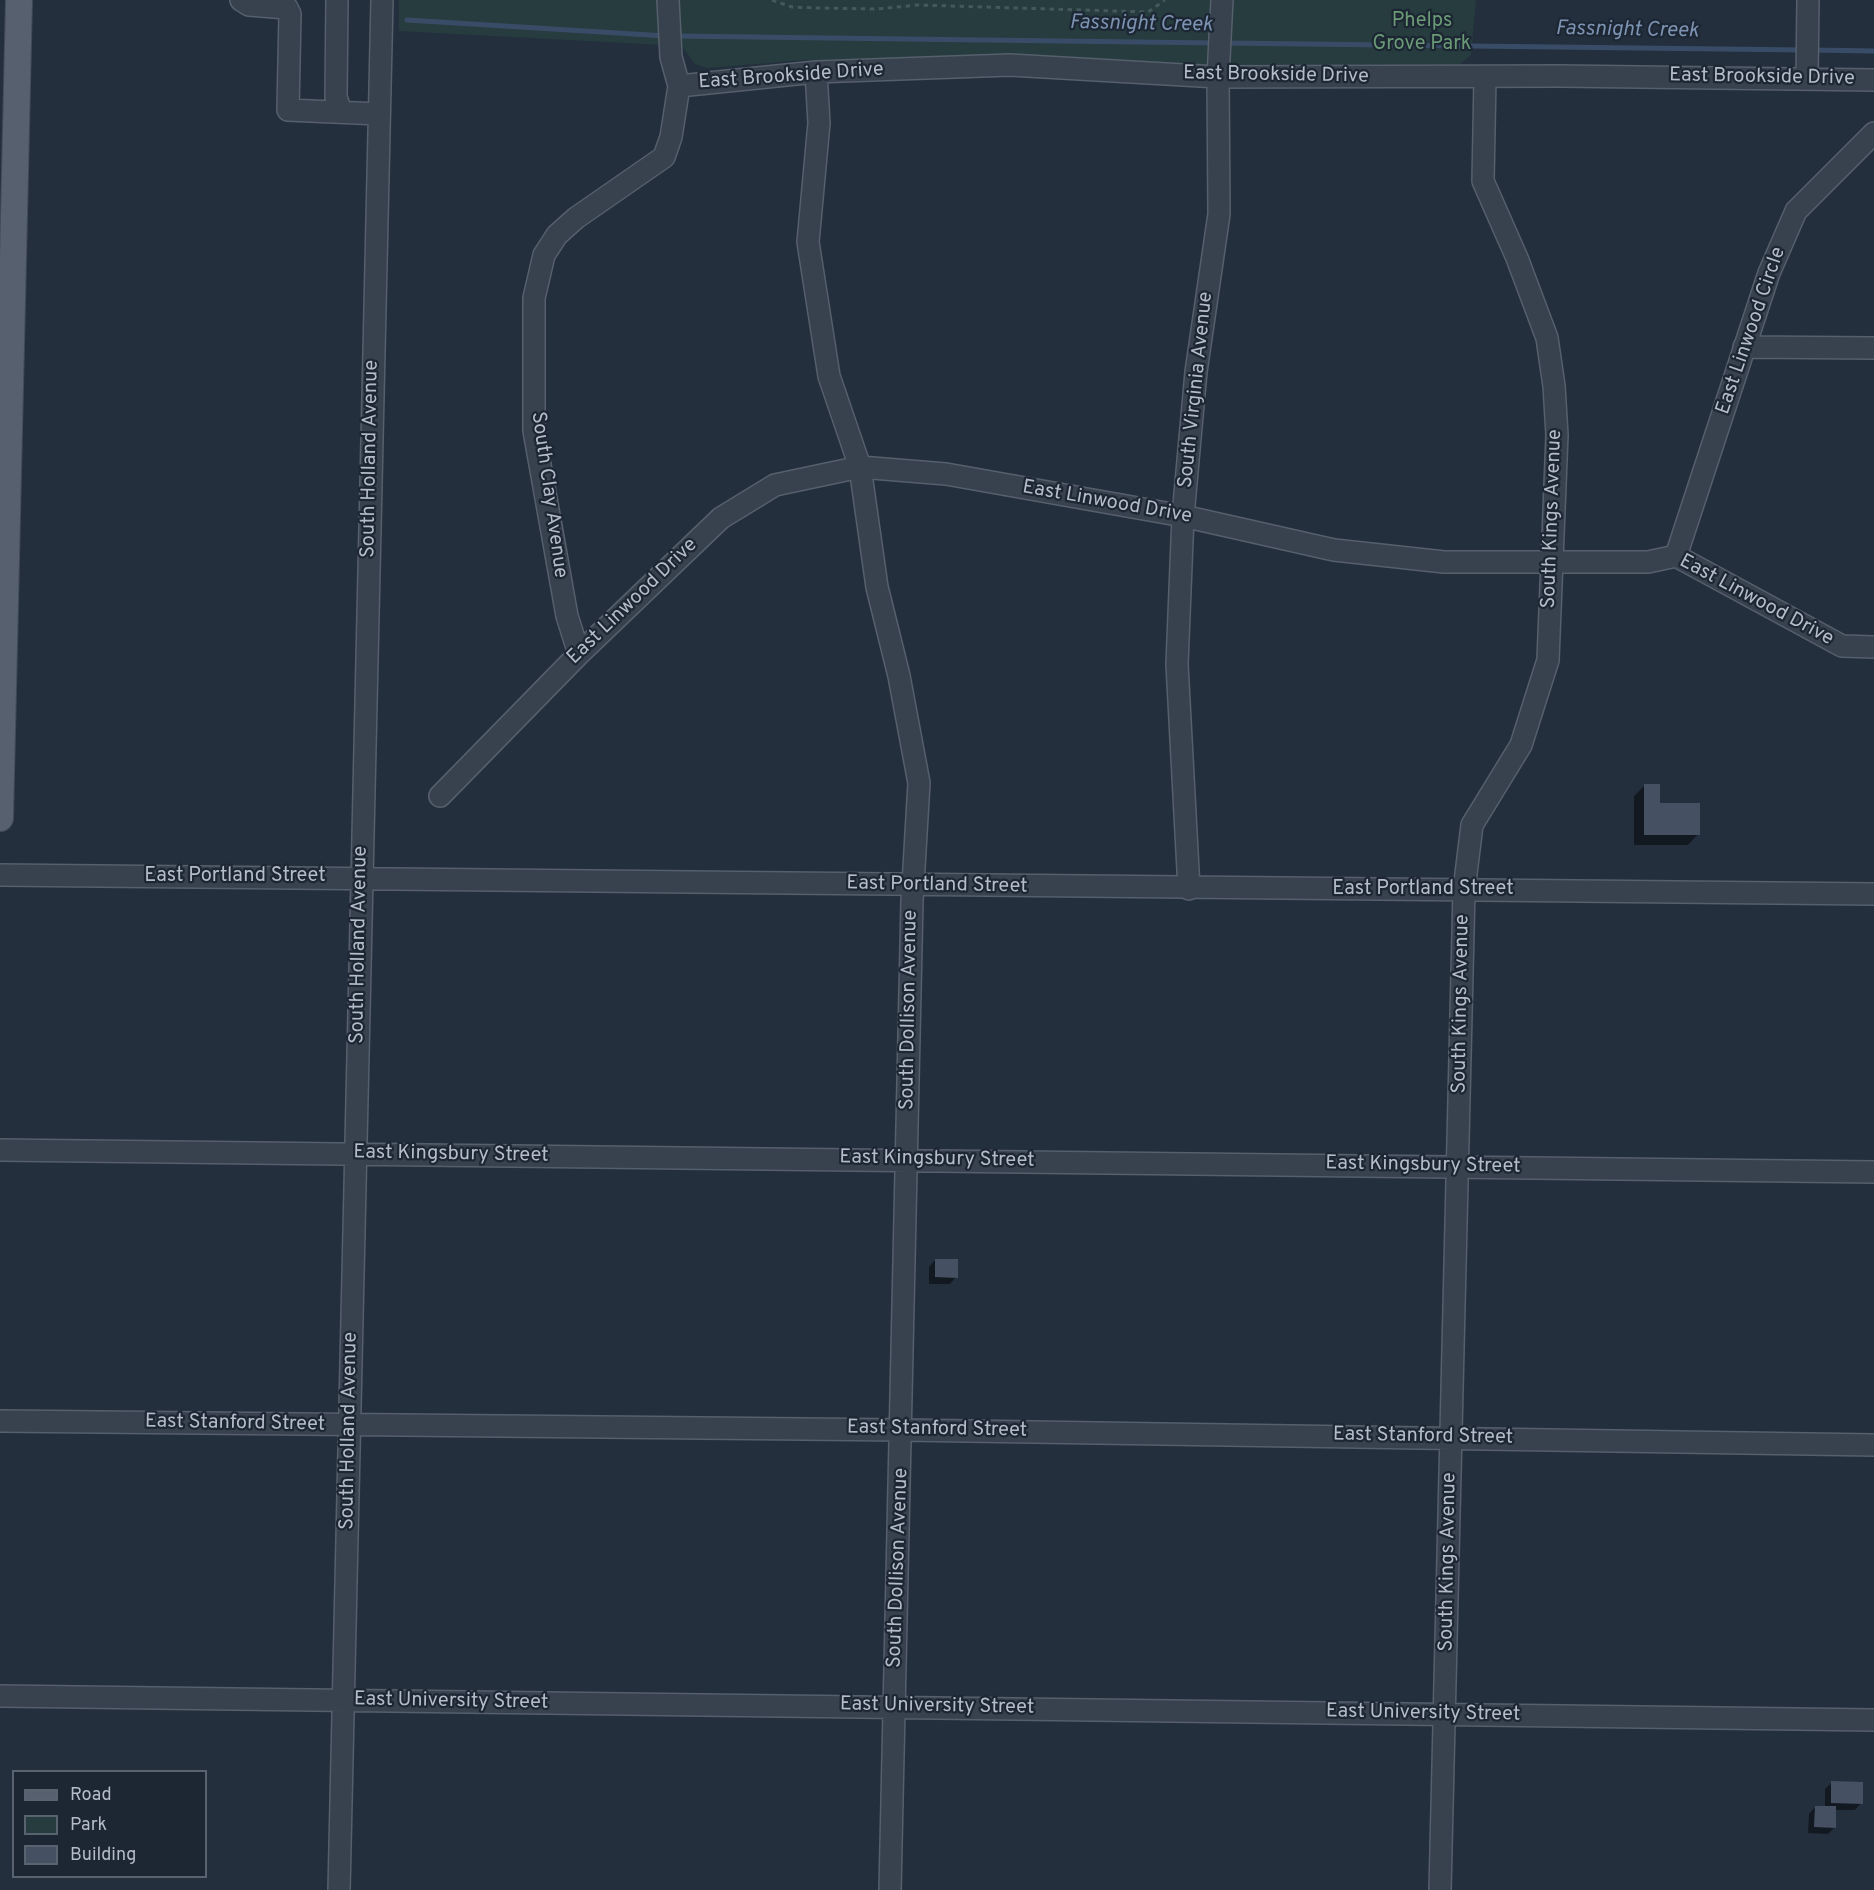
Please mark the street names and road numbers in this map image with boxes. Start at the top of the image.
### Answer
street label: East Brookside Drive [698,59,884,95]
street label: East Brookside Drive [1183,62,1369,90]
street label: East Brookside Drive [1669,64,1855,92]
street label: East Linwood Circle [1712,244,1792,418]
street label: South Virginia Avenue [1175,291,1219,489]
street label: South Holland Avenue [357,360,385,558]
street label: South Clay Avenue [524,410,572,580]
street label: South Kings Avenue [1538,429,1568,609]
street label: East Linwood Drive [1020,476,1194,530]
street label: East Linwood Drive [563,534,703,670]
street label: East Linwood Drive [1675,550,1837,652]
street label: South Holland Avenue [346,846,374,1044]
street label: East Portland Street [144,865,326,889]
street label: East Portland Street [846,872,1028,900]
street label: East Portland Street [1332,878,1514,902]
street label: South Dollison Avenue [896,910,924,1110]
street label: South Kings Avenue [1448,914,1476,1094]
street label: East Kingsbury Street [353,1141,549,1169]
street label: East Kingsbury Street [839,1146,1035,1174]
street label: East Kingsbury Street [1325,1152,1521,1180]
street label: South Holland Avenue [336,1332,364,1530]
street label: East Stanford Street [145,1410,325,1438]
street label: East Stanford Street [847,1416,1027,1444]
street label: East Stanford Street [1333,1423,1513,1451]
street label: South Dollison Avenue [884,1467,914,1669]
street label: South Kings Avenue [1435,1472,1463,1652]
street label: East University Street [353,1688,549,1716]
street label: East University Street [839,1693,1035,1721]
street label: East University Street [1325,1700,1521,1728]

